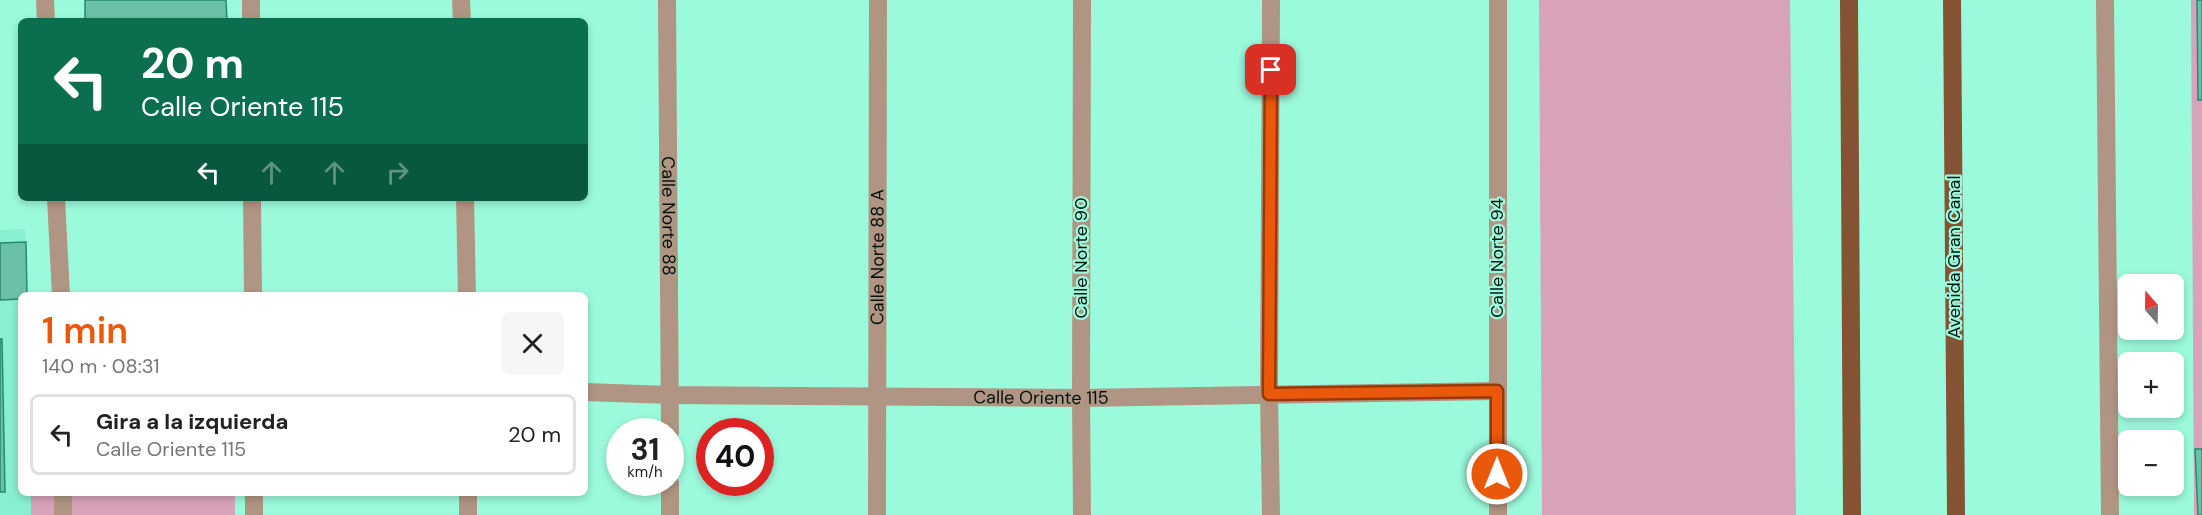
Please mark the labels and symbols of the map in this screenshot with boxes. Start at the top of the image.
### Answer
pin [1245,44,1296,95]
street label: Calle Norte 88 [656,156,681,276]
street label: Avenida Gran Canal [1942,176,1966,338]
street label: Calle Norte 88 A [865,189,890,325]
street label: Calle Norte 90 [1069,198,1093,318]
street label: Calle Norte 94 [1485,198,1509,318]
north arrow [2118,274,2184,340]
street label: Calle Oriente 115 [973,385,1109,410]
speed limit sign: 40 [696,418,774,496]
position arrow [1465,442,1529,506]

